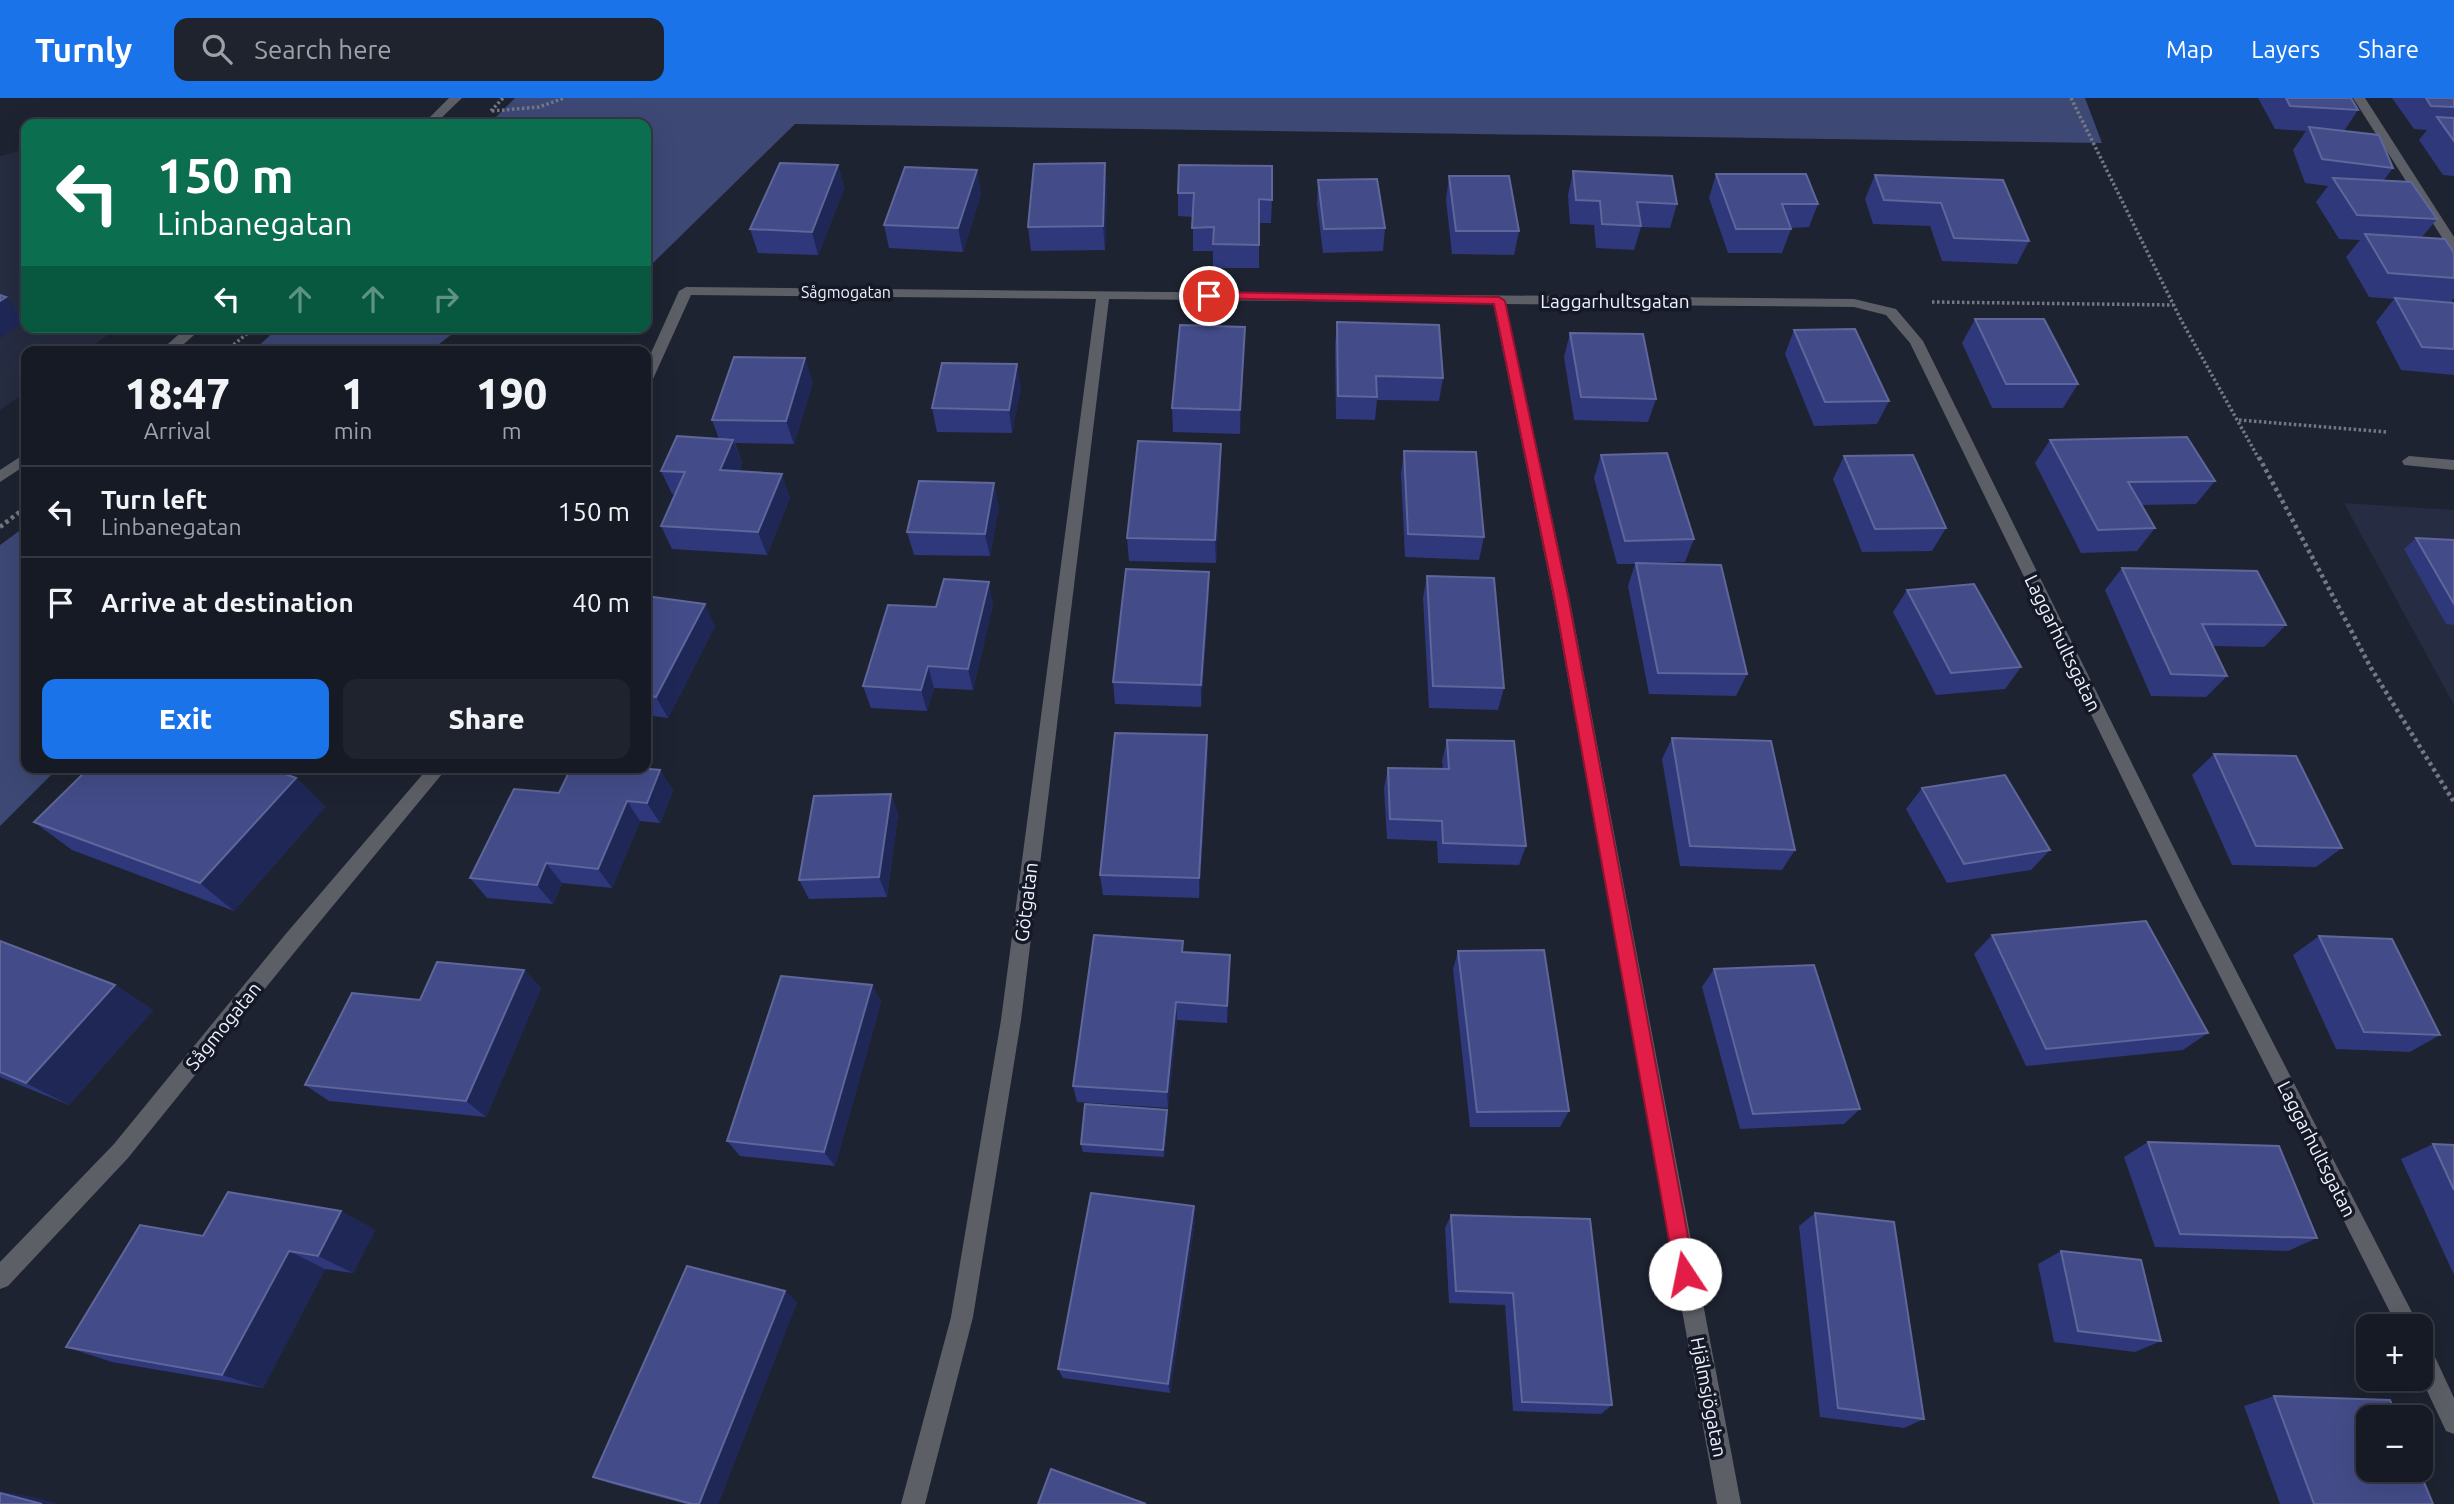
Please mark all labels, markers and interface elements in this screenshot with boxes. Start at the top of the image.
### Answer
search box [174,18,664,81]
icon: search [198,30,236,68]
text: Turnly [35,31,132,68]
text: Search here [254,35,392,64]
text: Map [2166,36,2213,63]
text: Layers [2251,36,2320,63]
text: Share [2358,36,2419,63]
icon: left [42,147,133,238]
text: 150 m [157,147,294,202]
text: Linbanegatan [157,205,353,241]
pin [1179,266,1239,326]
icon: arrive [1190,277,1228,315]
icon: left [208,280,246,318]
icon: ahead [281,280,319,318]
icon: ahead [354,280,392,318]
icon: right [427,280,465,318]
street label: Sågmogatan [801,283,891,301]
street label: Laggarhultsgatan [1540,290,1690,312]
text: 18:47 [125,370,230,417]
text: 1 [341,370,365,417]
text: 190 [476,370,547,417]
text: Arrival [144,418,211,443]
text: min [334,418,372,443]
text: m [502,418,522,443]
text: Turn left [101,485,207,514]
icon: left [42,493,80,531]
text: 150 m [558,497,630,526]
text: Linbanegatan [101,514,242,539]
street label: Laggarhultsgatan [2020,571,2106,715]
icon: arrive [42,584,80,622]
text: Arrive at destination [101,588,354,617]
text: 40 m [572,588,630,617]
button: Exit [42,679,329,759]
button: Share [343,679,630,759]
street label: Götgatan [1010,861,1042,943]
street label: Sågmogatan [181,978,265,1074]
street label: Laggarhultsgatan [2273,1077,2361,1221]
position arrow [1648,1237,1722,1311]
map controls [2356,1314,2433,1482]
button: + [2356,1314,2433,1391]
street label: Hjälmsjögatan [1687,1335,1731,1459]
button: − [2356,1405,2433,1482]

